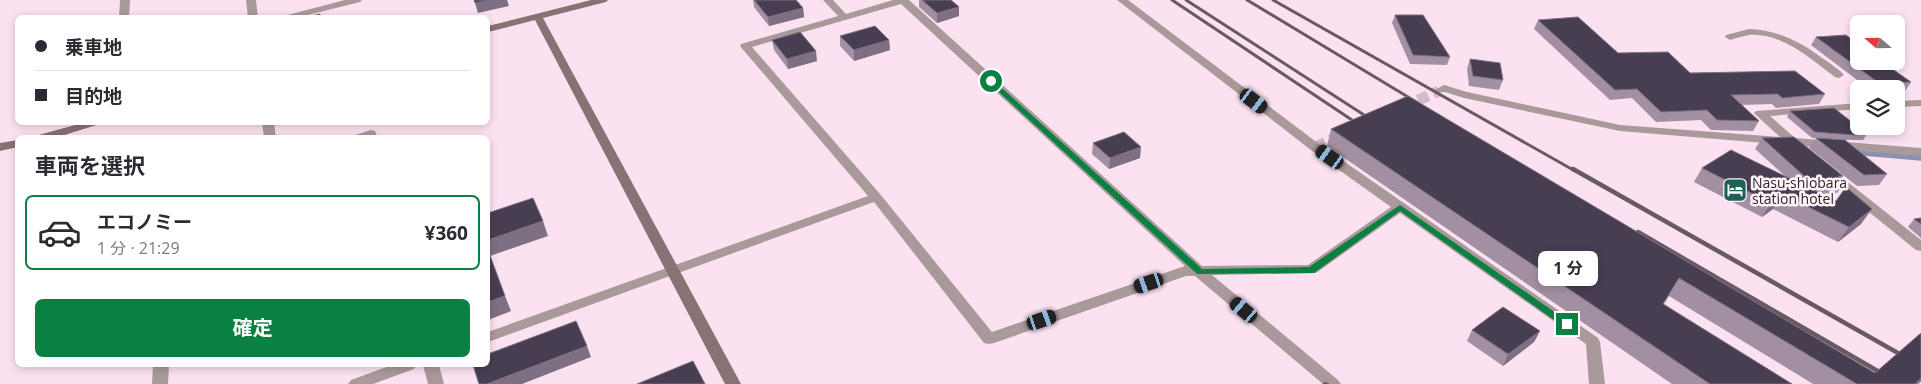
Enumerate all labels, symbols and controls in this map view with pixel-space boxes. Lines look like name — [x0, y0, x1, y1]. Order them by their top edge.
north arrow — [1850, 15, 1905, 70]
map controls — [1850, 15, 1905, 135]
text: 乗車地 — [65, 34, 122, 60]
route start — [980, 70, 1002, 92]
button: layers — [1850, 80, 1905, 135]
text: 目的地 — [65, 83, 122, 109]
car — [1237, 86, 1270, 116]
car — [1313, 142, 1346, 172]
text: 車両を選択 — [35, 150, 145, 180]
place label: Nasu-shiobara station hotel — [1752, 173, 1847, 208]
hotel icon: Nasu-shiobara station hotel — [1722, 177, 1748, 203]
text: エコノミー — [97, 209, 192, 235]
icon: car — [37, 210, 82, 255]
text: ¥360 — [425, 220, 468, 246]
text: 1 分 · 21:29 — [97, 237, 180, 259]
callout: 1 分 — [1537, 252, 1597, 286]
text: 1 分 — [1553, 257, 1583, 279]
car — [1132, 271, 1165, 295]
car — [1227, 295, 1260, 325]
button: 確定 — [35, 299, 470, 357]
car — [1025, 308, 1058, 332]
route end — [1556, 313, 1578, 335]

